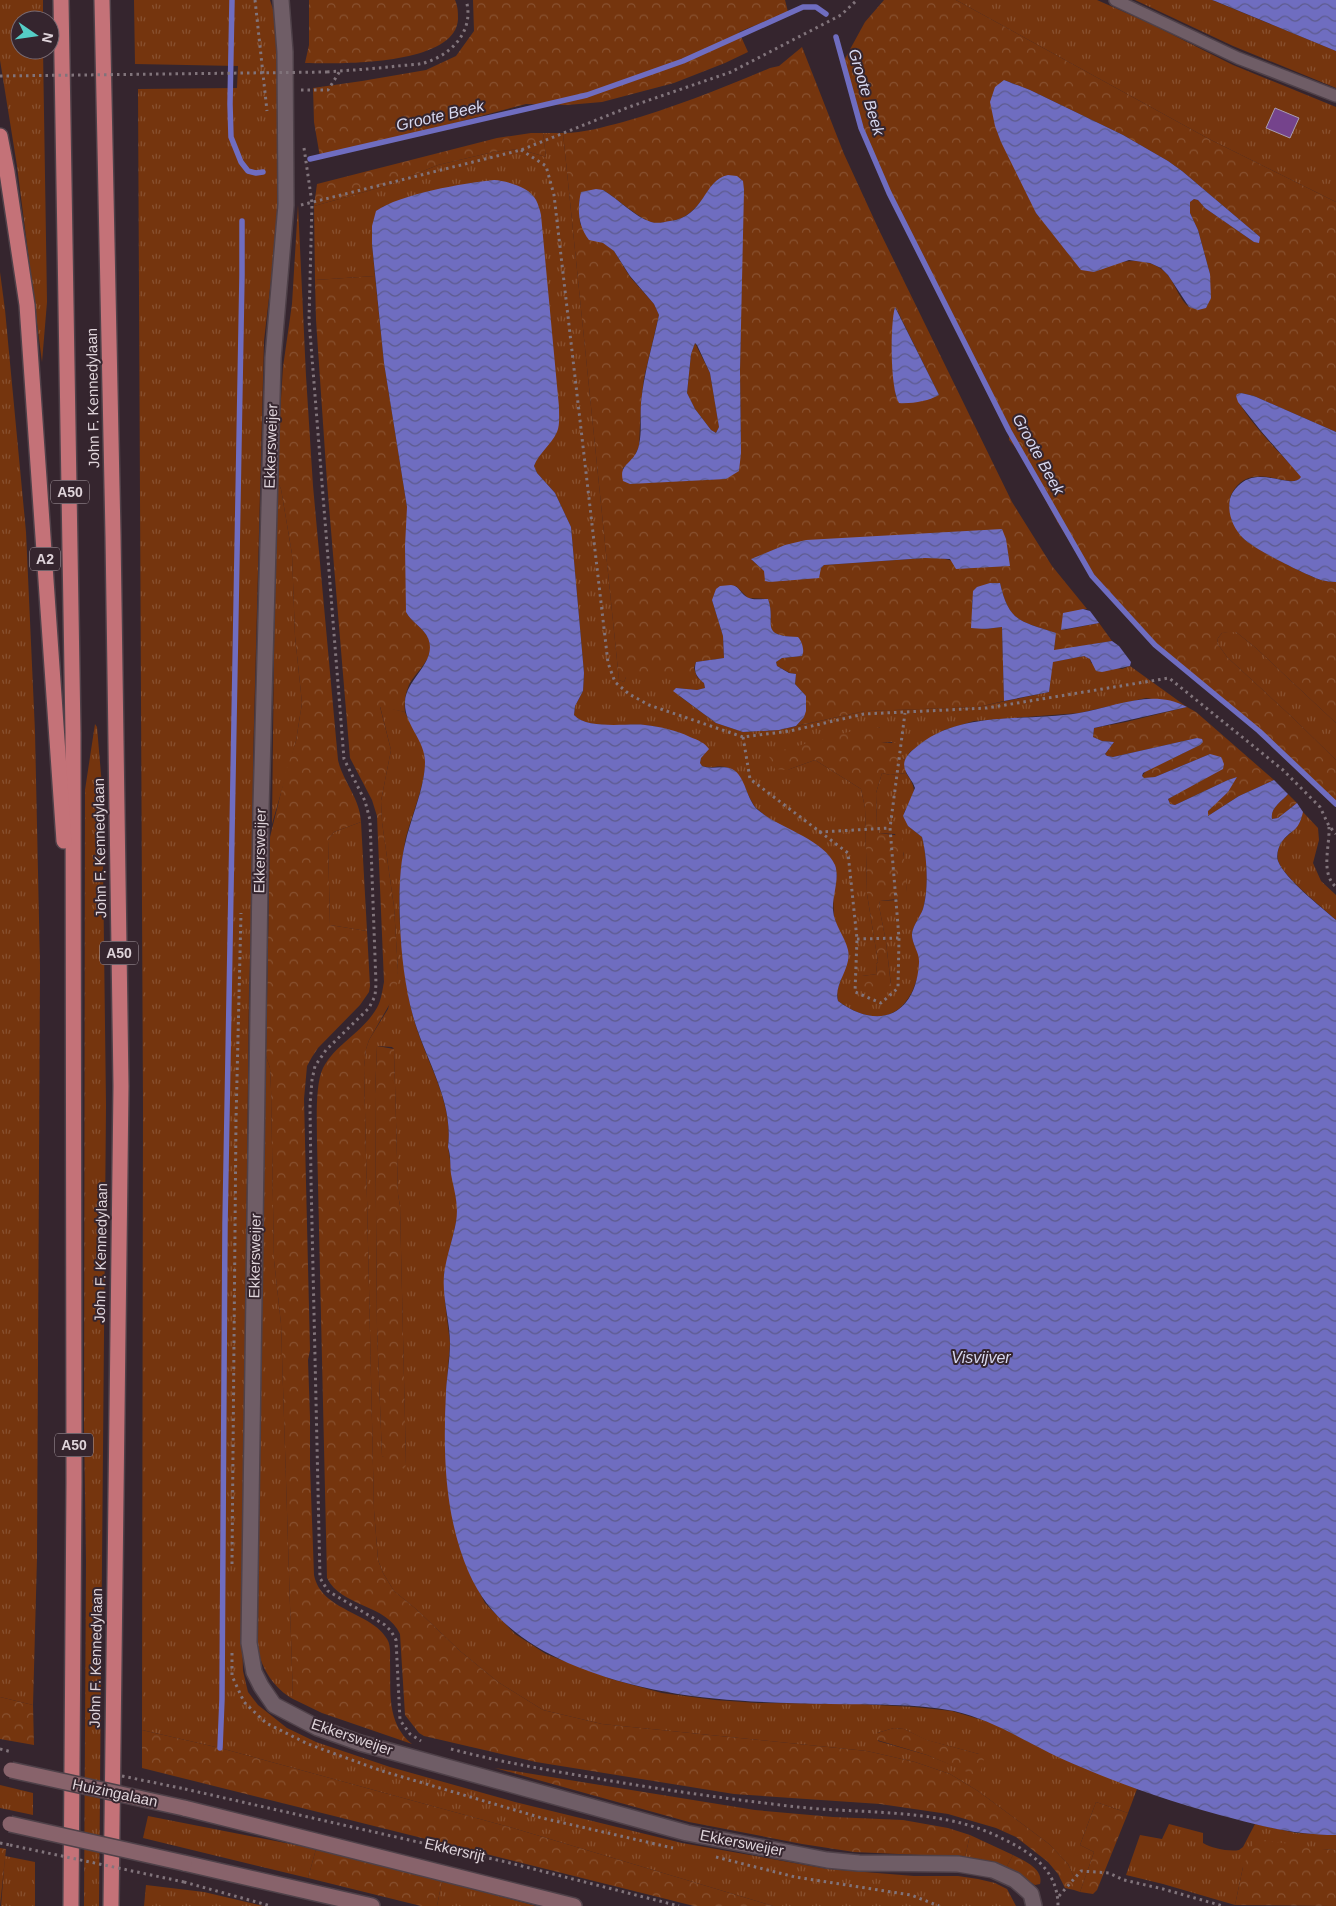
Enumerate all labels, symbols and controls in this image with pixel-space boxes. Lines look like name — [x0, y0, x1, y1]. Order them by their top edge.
north arrow — [10, 10, 60, 60]
text: N — [39, 31, 57, 45]
water label: Groote Beek — [845, 47, 888, 139]
water label: Groote Beek — [394, 97, 487, 134]
street label: John F. Kennedylaan — [83, 328, 102, 468]
street label: Ekkersweijer — [261, 403, 280, 489]
water label: Groote Beek — [1009, 411, 1068, 499]
road number: A50 — [51, 481, 89, 504]
road number: A2 — [30, 548, 60, 570]
street label: John F. Kennedylaan — [90, 778, 109, 918]
street label: Ekkersweijer — [250, 808, 269, 894]
road number: A50 — [100, 941, 138, 964]
street label: John F. Kennedylaan — [91, 1183, 110, 1323]
street label: Ekkersweijer — [245, 1213, 264, 1299]
water label: Visvijver — [951, 1349, 1011, 1366]
road number: A50 — [55, 1434, 93, 1456]
street label: John F. Kennedylaan — [86, 1588, 105, 1728]
street label: Ekkersweijer — [309, 1715, 395, 1758]
street label: Huizingalaan — [71, 1775, 159, 1810]
street label: Ekkersweijer — [699, 1826, 785, 1859]
street label: Ekkersrijt — [423, 1834, 488, 1865]

